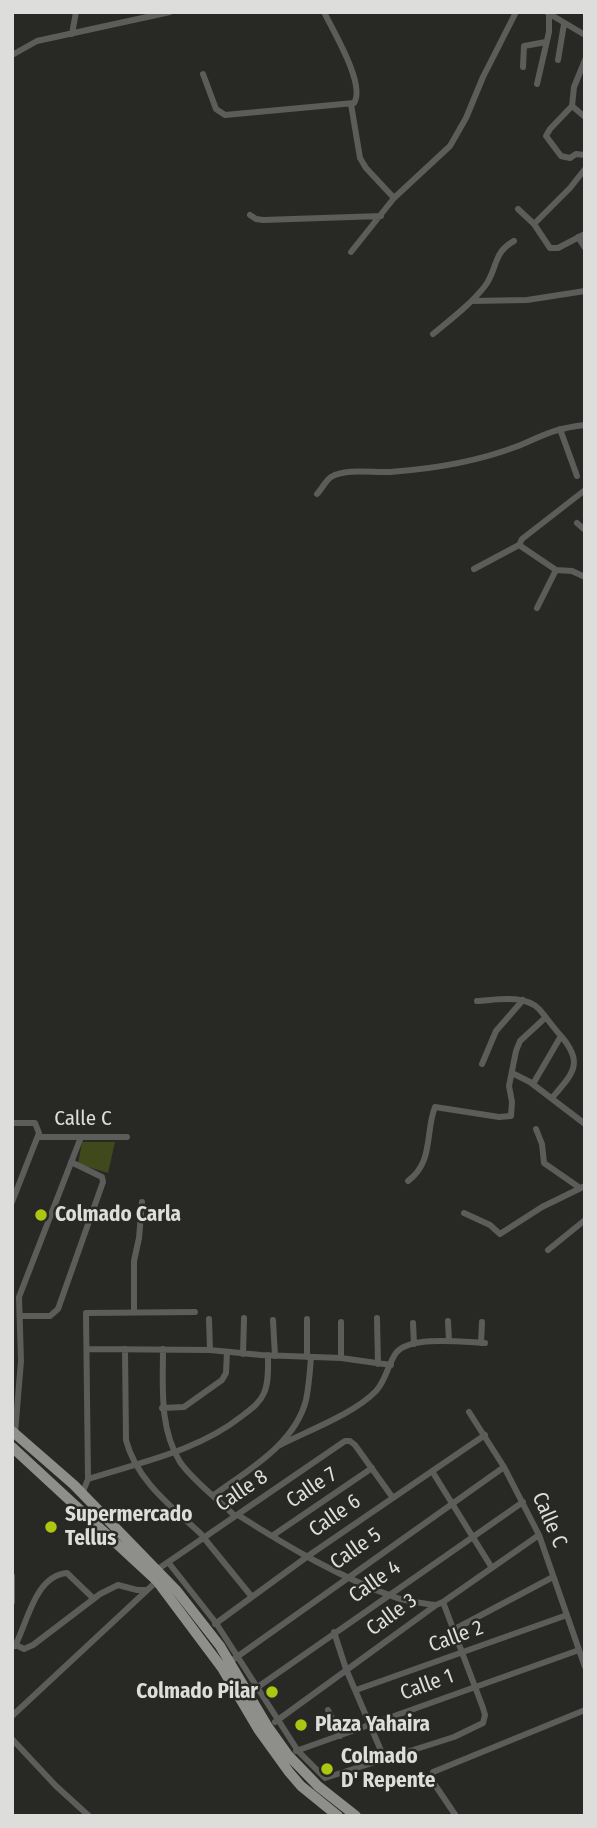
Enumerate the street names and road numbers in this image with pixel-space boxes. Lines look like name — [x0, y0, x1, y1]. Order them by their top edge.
street label: Calle C — [54, 1106, 112, 1132]
street label: Calle 7 — [282, 1462, 342, 1514]
street label: Calle 8 — [211, 1465, 273, 1517]
street label: Calle 6 — [304, 1489, 366, 1543]
street label: Calle C — [526, 1489, 572, 1551]
street label: Calle 5 — [326, 1522, 386, 1576]
street label: Calle 4 — [344, 1555, 406, 1609]
street label: Calle 3 — [362, 1588, 422, 1642]
street label: Calle 2 — [425, 1616, 487, 1658]
street label: Calle 1 — [397, 1664, 457, 1706]

